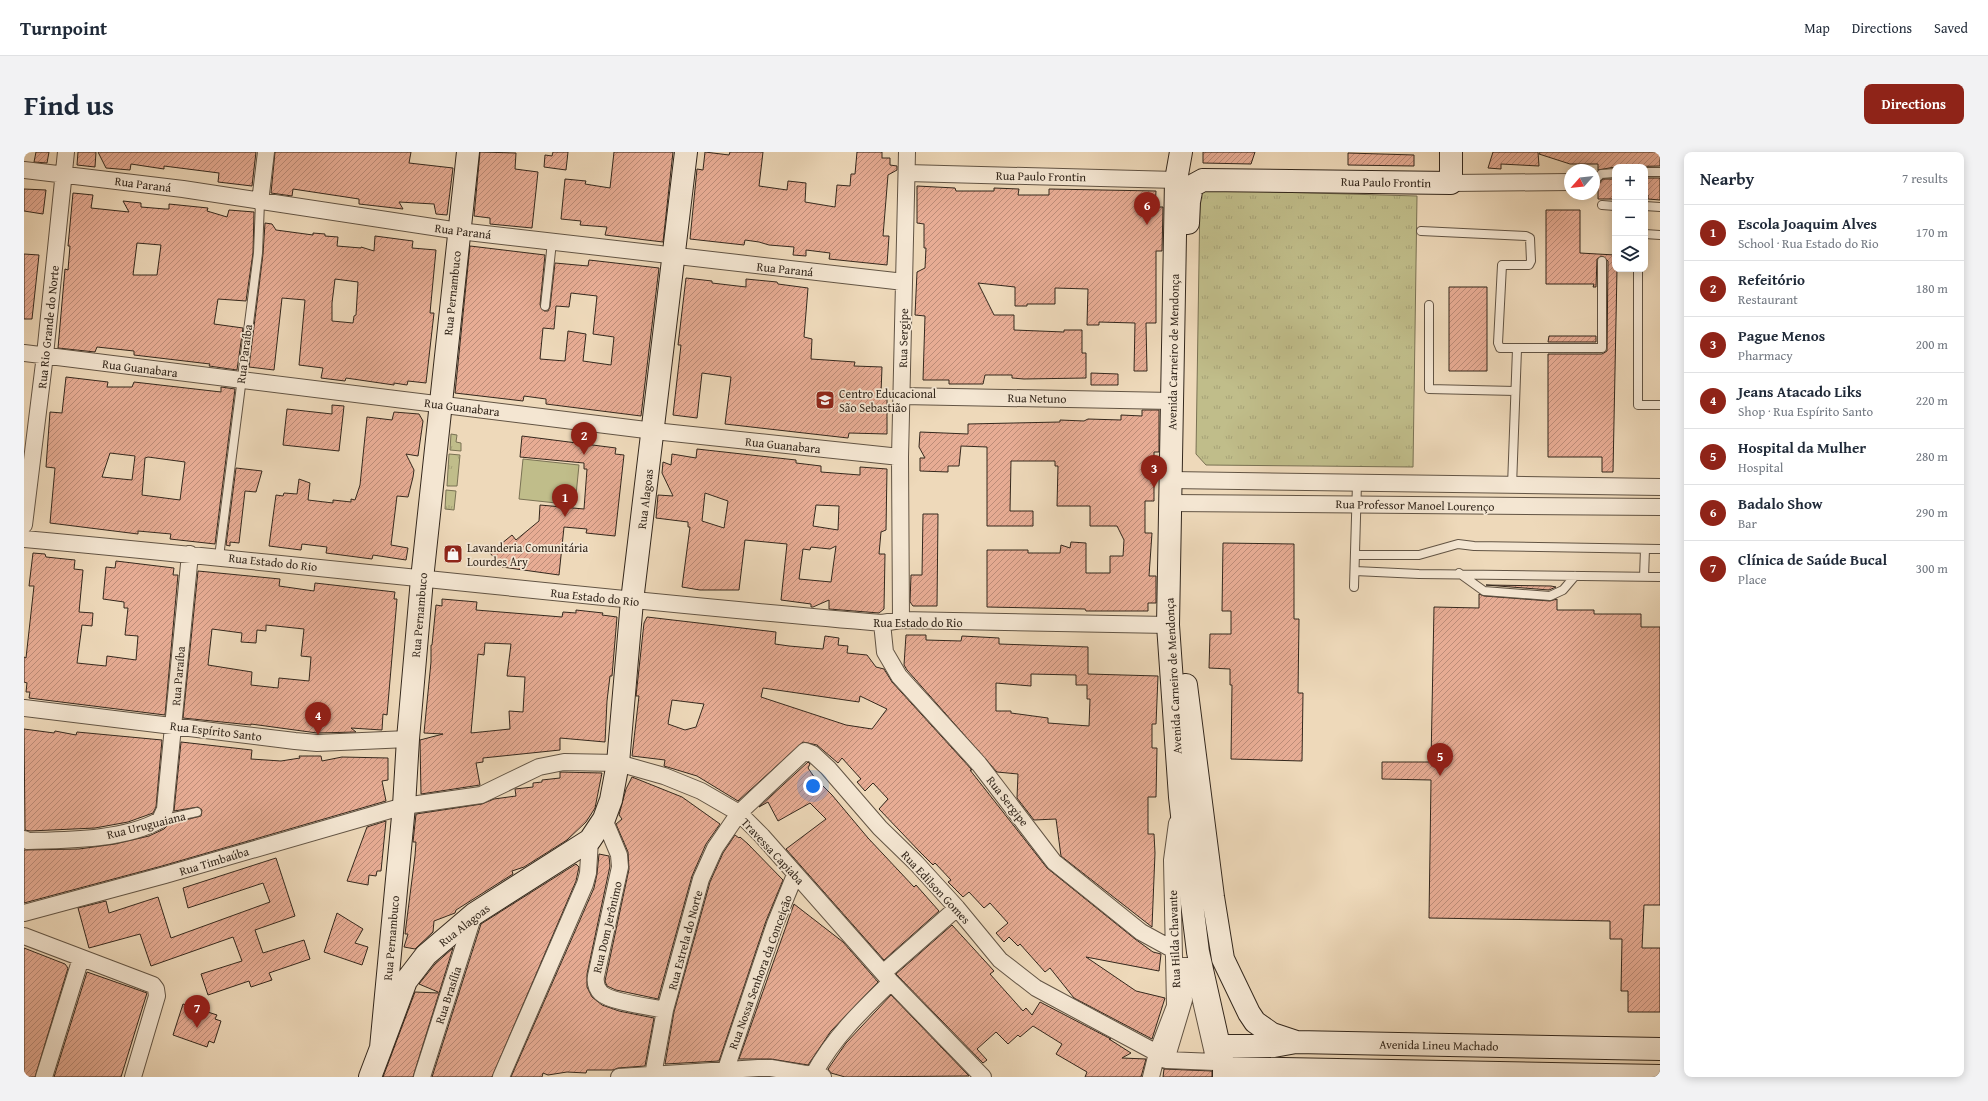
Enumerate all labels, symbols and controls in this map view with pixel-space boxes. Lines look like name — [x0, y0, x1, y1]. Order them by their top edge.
text: Turnpoint — [20, 14, 107, 42]
text: Map — [1804, 18, 1830, 38]
text: Directions — [1852, 18, 1912, 38]
text: Saved — [1934, 18, 1968, 38]
text: Find us — [24, 84, 114, 125]
button: Directions — [1864, 84, 1964, 124]
north arrow — [1564, 164, 1600, 200]
map controls — [1612, 164, 1648, 272]
button: + — [1612, 164, 1648, 200]
text: Nearby — [1700, 166, 1754, 191]
street label: Rua Paulo Frontin — [996, 167, 1087, 185]
text: 7 results — [1902, 169, 1948, 188]
street label: Rua Paraná — [114, 172, 173, 196]
street label: Rua Paulo Frontin — [1341, 173, 1432, 191]
pin: 6 — [1134, 192, 1160, 225]
button: − — [1612, 200, 1648, 236]
text: Escola Joaquim Alves — [1738, 213, 1877, 234]
street label: Rua Paraná — [434, 219, 493, 243]
text: 1 — [1710, 223, 1716, 242]
text: 170 m — [1916, 223, 1948, 242]
text: School · Rua Estado do Rio — [1738, 234, 1879, 253]
button: layers — [1612, 236, 1648, 272]
street label: Rua Pernambuco — [439, 250, 465, 336]
street label: Rua Paraná — [756, 258, 814, 280]
street label: Rua Rio Grande do Norte — [33, 264, 63, 389]
text: Refeitório — [1738, 269, 1805, 290]
street label: Avenida Carneiro de Mendonça — [1163, 273, 1183, 430]
text: 2 — [1710, 279, 1716, 298]
text: 180 m — [1916, 279, 1948, 298]
text: Restaurant — [1738, 290, 1798, 309]
street label: Rua Sergipe — [894, 308, 912, 368]
street label: Rua Paraíba — [232, 323, 256, 385]
text: Pague Menos — [1738, 325, 1825, 346]
text: 3 — [1710, 335, 1716, 354]
text: 200 m — [1916, 335, 1948, 354]
text: Pharmacy — [1738, 346, 1793, 365]
street label: Rua Guanabara — [101, 355, 179, 381]
text: Jeans Atacado Liks — [1738, 381, 1862, 402]
place label: Centro Educacional São Sebastião — [839, 385, 937, 416]
school or university icon: Centro Educacional São Sebastião — [814, 389, 836, 411]
street label: Rua Netuno — [1007, 389, 1067, 407]
text: 4 — [1710, 391, 1716, 410]
text: 220 m — [1916, 391, 1948, 410]
street label: Rua Guanabara — [423, 394, 501, 420]
text: Shop · Rua Espírito Santo — [1738, 402, 1873, 421]
pin: 2 — [571, 422, 597, 455]
street label: Rua Guanabara — [744, 433, 822, 457]
text: Hospital da Mulher — [1738, 437, 1866, 458]
text: 5 — [1710, 447, 1716, 466]
text: 280 m — [1916, 447, 1948, 466]
pin: 3 — [1141, 455, 1167, 488]
text: Hospital — [1738, 458, 1783, 477]
street label: Rua Alagoas — [633, 468, 657, 530]
pin: 1 — [552, 484, 578, 517]
text: Badalo Show — [1738, 493, 1823, 514]
street label: Rua Professor Manoel Lourenço — [1335, 495, 1495, 515]
text: 6 — [1710, 503, 1716, 522]
text: 290 m — [1916, 503, 1948, 522]
text: Bar — [1738, 514, 1757, 533]
place label: Lavanderia Comunitária Lourdes Ary — [467, 539, 588, 570]
shop icon: Lavanderia Comunitária Lourdes Ary — [442, 543, 464, 565]
street label: Rua Estado do Rio — [228, 549, 318, 575]
text: Clínica de Saúde Bucal — [1738, 549, 1887, 570]
text: 7 — [1710, 559, 1716, 578]
text: 300 m — [1916, 559, 1948, 578]
text: Place — [1738, 570, 1767, 589]
street label: Rua Pernambuco — [407, 572, 431, 658]
street label: Rua Estado do Rio — [550, 584, 640, 610]
street label: Avenida Carneiro de Mendonça — [1160, 597, 1186, 755]
street label: Rua Estado do Rio — [873, 614, 963, 631]
street label: Rua Paraíba — [167, 645, 189, 706]
pin: 4 — [305, 702, 331, 735]
street label: Rua Espírito Santo — [169, 717, 263, 745]
pin: 5 — [1427, 743, 1453, 776]
street label: Rua Sergipe — [983, 772, 1033, 830]
your location — [803, 776, 823, 796]
street label: Rua Uruguaiana — [105, 807, 187, 843]
street label: Travessa Capiaba — [738, 814, 809, 888]
street label: Rua Timbaúba — [177, 842, 251, 880]
street label: Rua Edilson Gomes — [898, 847, 975, 928]
street label: Rua Dom Jerônimo — [588, 879, 626, 975]
street label: Rua Estrela do Norte — [663, 888, 707, 992]
street label: Rua Hilda Chavante — [1164, 889, 1184, 988]
street label: Rua Nossa Senhora da Conceição — [724, 892, 796, 1052]
street label: Rua Pernambuco — [379, 895, 403, 981]
street label: Rua Alagoas — [435, 900, 493, 950]
street label: Rua Brasília — [431, 964, 465, 1026]
pin: 7 — [184, 995, 210, 1028]
street label: Avenida Lineu Machado — [1379, 1035, 1499, 1055]

